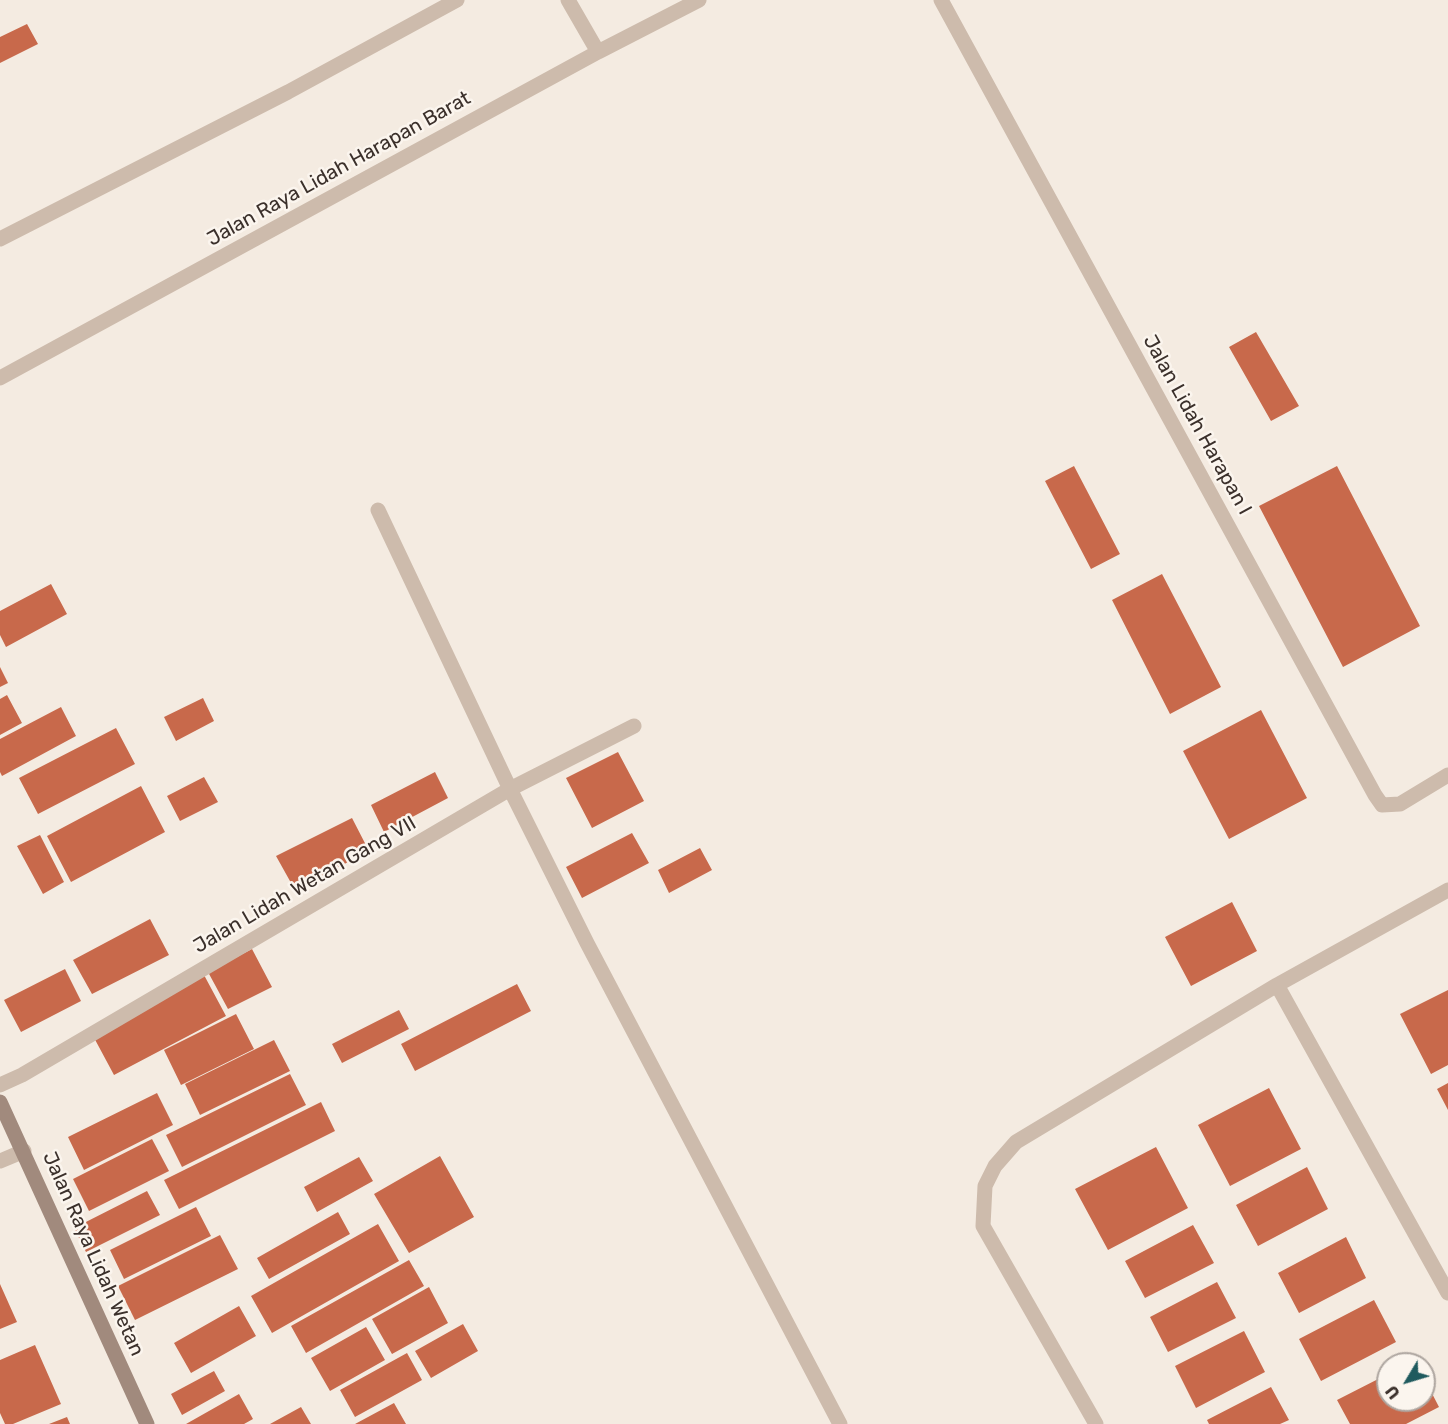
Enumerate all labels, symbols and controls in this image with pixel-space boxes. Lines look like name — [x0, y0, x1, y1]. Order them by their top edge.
street label: Jalan Raya Lidah Harapan Barat — [203, 86, 475, 252]
street label: Jalan Lidah Harapan I — [1138, 331, 1256, 519]
street label: Jalan Lidah Wetan Gang VII — [189, 811, 421, 959]
street label: Jalan Raya Lidah Wetan — [37, 1148, 149, 1360]
north arrow — [1376, 1352, 1436, 1412]
text: U — [1382, 1382, 1404, 1403]

